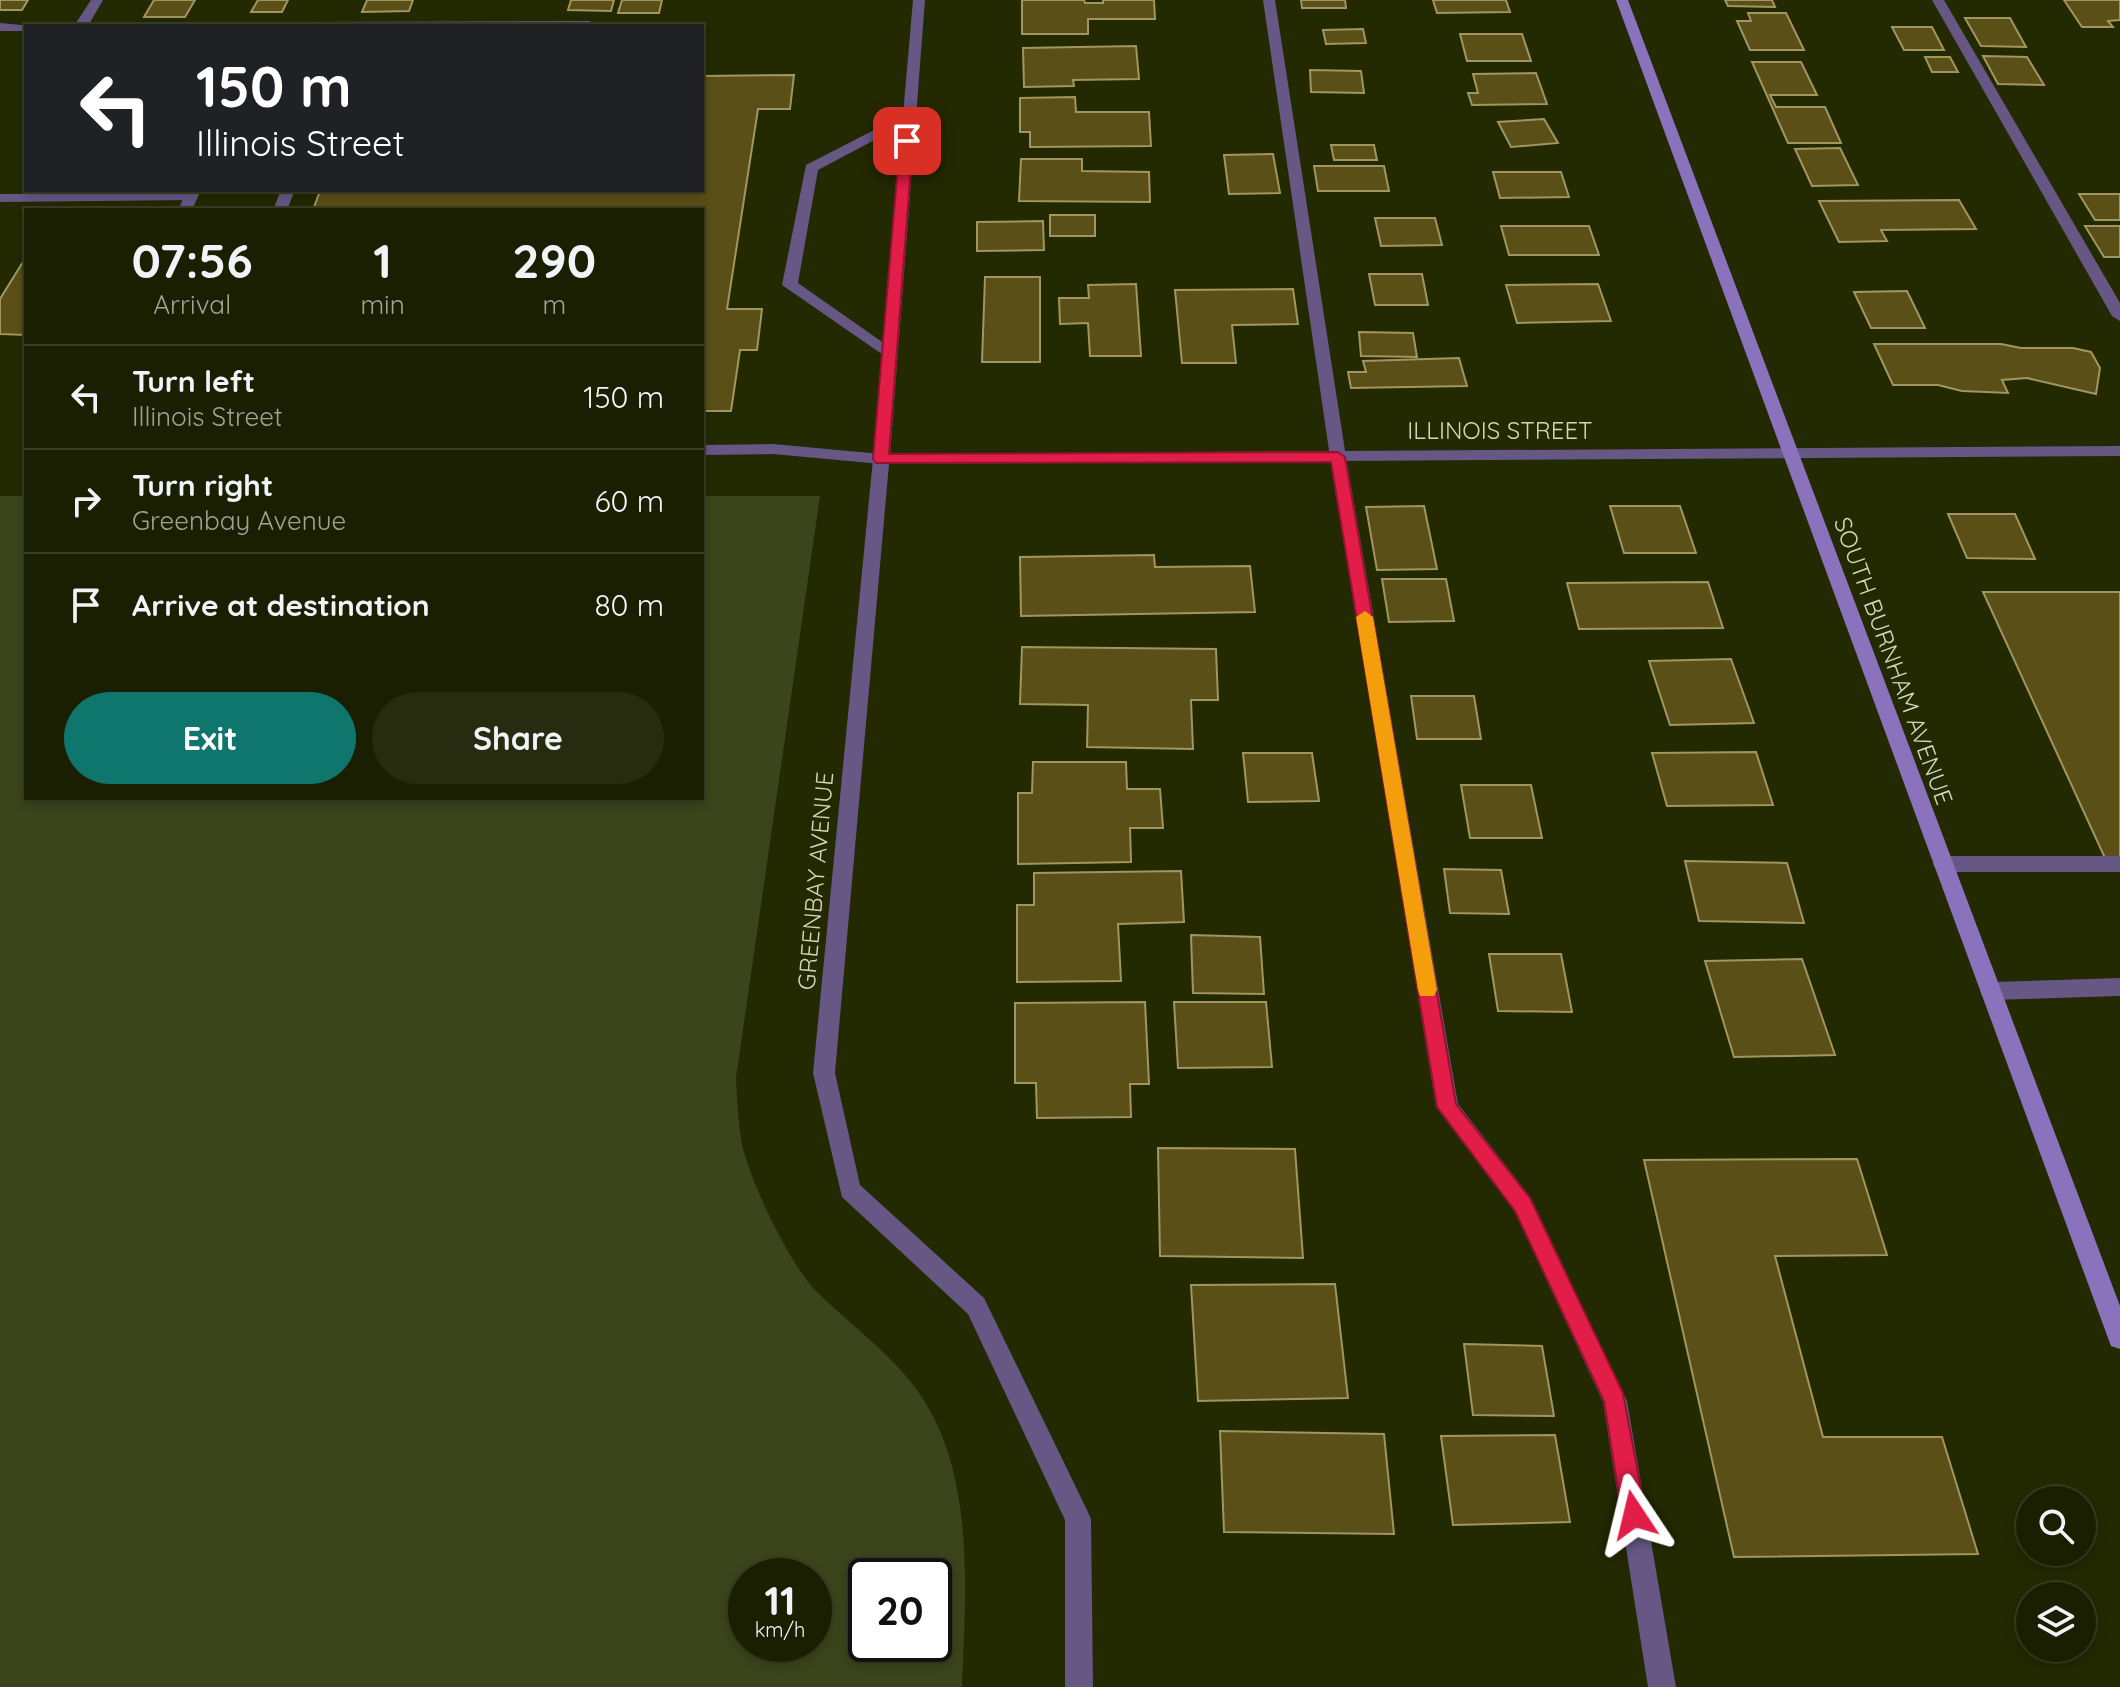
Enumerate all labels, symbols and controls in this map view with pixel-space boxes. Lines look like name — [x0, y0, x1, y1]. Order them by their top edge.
text: 150 m — [196, 51, 352, 121]
icon: left — [64, 56, 168, 160]
pin — [873, 107, 941, 175]
icon: arrive — [885, 119, 929, 163]
text: Illinois Street — [196, 120, 405, 165]
text: 07:56 — [132, 230, 253, 290]
text: 1 — [373, 230, 392, 290]
text: 290 — [512, 230, 596, 290]
text: Arrival — [153, 288, 231, 321]
text: min — [360, 288, 405, 321]
text: m — [542, 288, 566, 321]
text: Turn left — [132, 362, 255, 400]
icon: left — [64, 375, 108, 419]
text: 150 m — [583, 378, 664, 416]
text: Illinois Street — [132, 400, 283, 433]
street label: ILLINOIS STREET — [1407, 415, 1593, 445]
text: Turn right — [132, 466, 273, 504]
icon: right — [64, 479, 108, 523]
text: 60 m — [594, 482, 664, 520]
text: Greenbay Avenue — [132, 504, 346, 537]
street label: SOUTH BURNHAM AVENUE — [1828, 513, 1960, 809]
icon: arrive — [64, 583, 108, 627]
text: Arrive at destination — [132, 586, 430, 624]
text: 80 m — [594, 586, 664, 624]
button: Exit — [64, 692, 356, 784]
button: Share — [372, 692, 664, 784]
street label: GREENBAY AVENUE — [791, 771, 839, 991]
position arrow — [1592, 1473, 1676, 1557]
map controls — [2016, 1486, 2096, 1662]
button: search — [2016, 1486, 2096, 1566]
speed limit sign: 20 — [848, 1558, 952, 1662]
text: 11 — [764, 1575, 796, 1625]
button: layers — [2016, 1582, 2096, 1662]
text: km/h — [755, 1617, 805, 1642]

